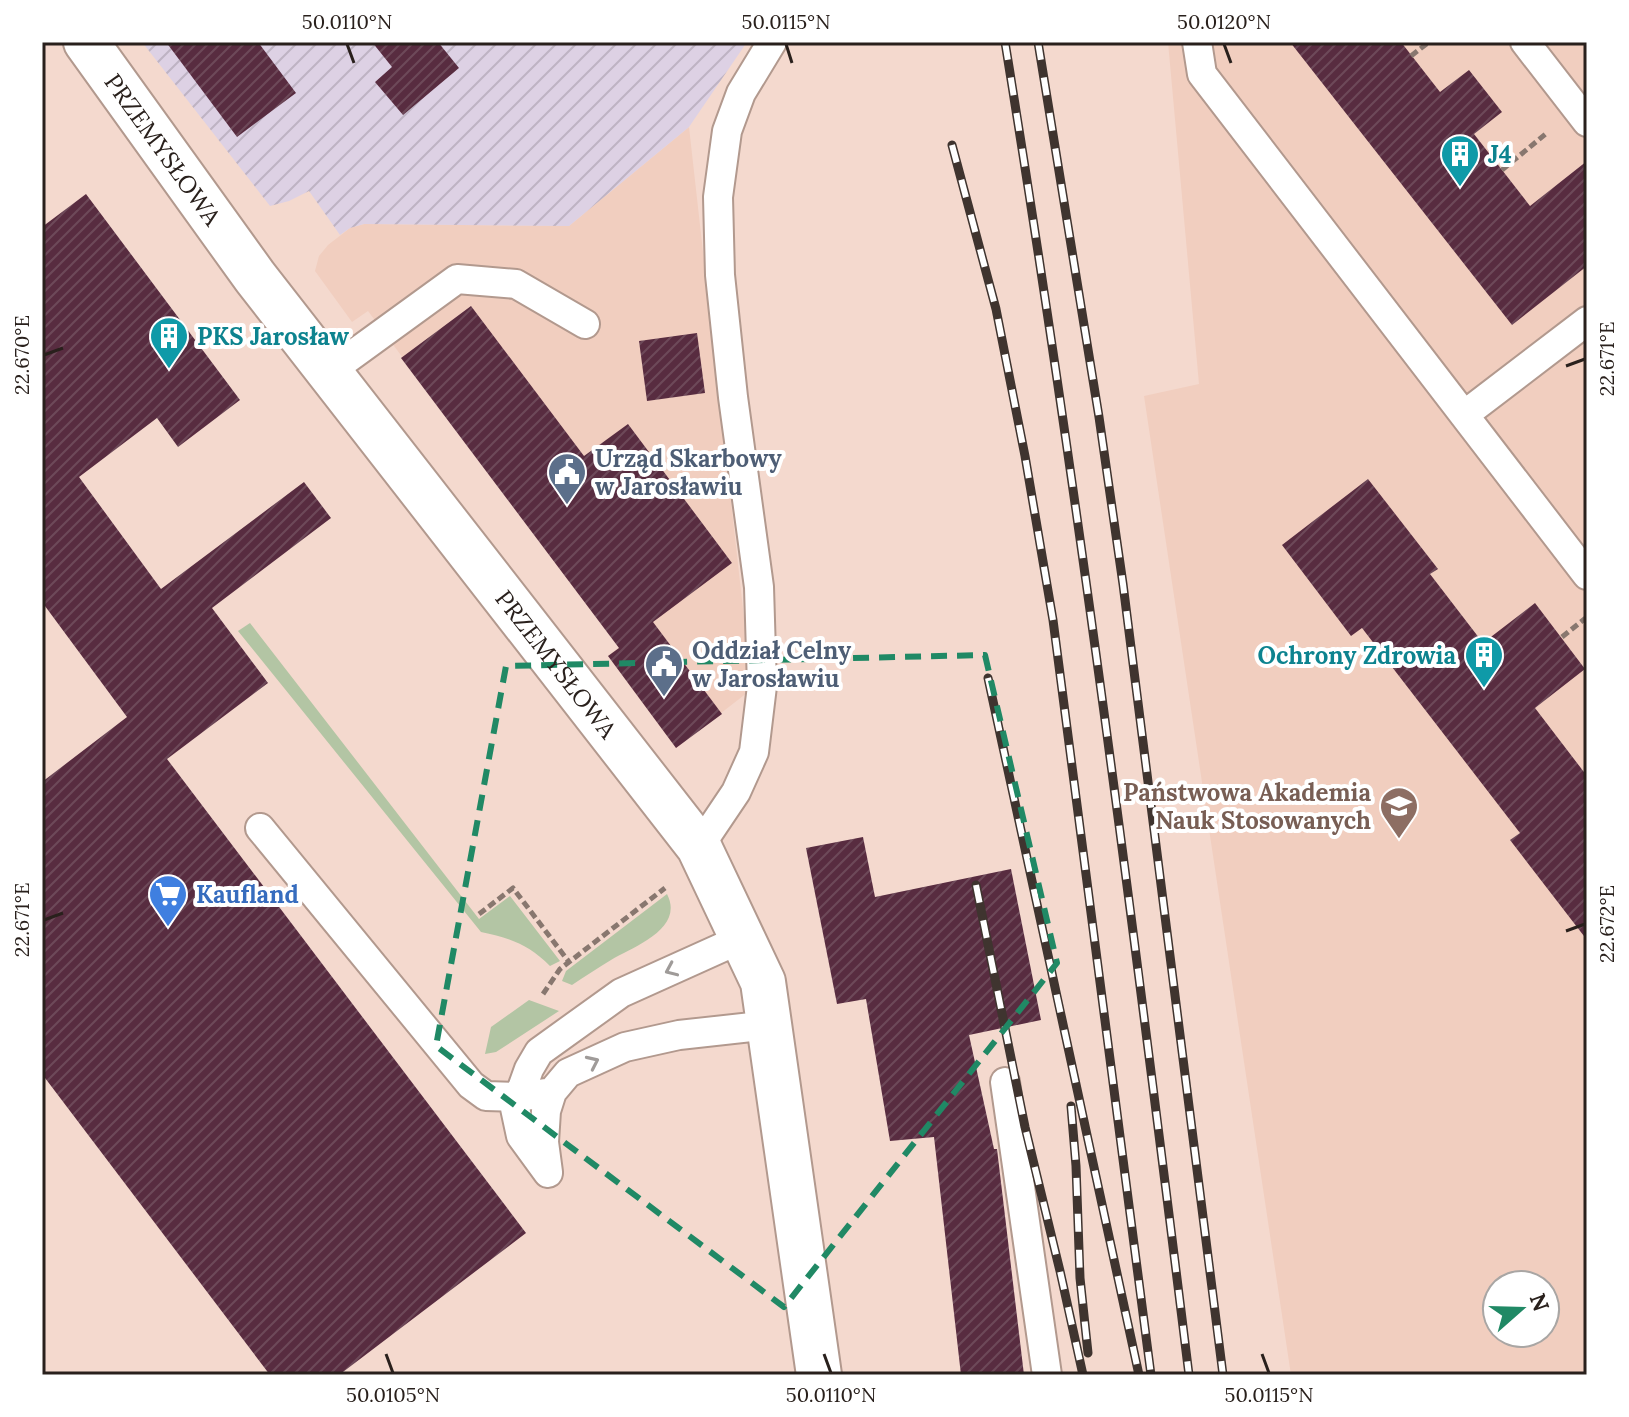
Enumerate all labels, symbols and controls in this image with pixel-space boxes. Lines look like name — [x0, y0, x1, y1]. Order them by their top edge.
text: 50.0110°N — [302, 9, 392, 34]
text: 50.0115°N — [742, 9, 830, 34]
text: 50.0120°N — [1177, 9, 1271, 34]
street label: PRZEMYSŁOWA — [98, 67, 229, 232]
building icon: J4 — [1439, 133, 1481, 188]
place label: J4 — [1488, 139, 1512, 170]
text: 22.670°E — [9, 315, 34, 395]
building icon: PKS Jarosław — [148, 315, 190, 370]
place label: PKS Jarosław — [197, 321, 349, 352]
text: 22.671°E — [1594, 322, 1619, 396]
place label: Urząd Skarbowy w Jarosławiu — [595, 443, 782, 502]
public building icon: Urząd Skarbowy w Jarosławiu — [546, 451, 588, 506]
street label: PRZEMYSŁOWA — [489, 584, 625, 745]
building icon: Ochrony Zdrowia — [1463, 634, 1505, 689]
place label: Oddział Celny w Jarosławiu — [692, 635, 852, 694]
place label: Ochrony Zdrowia — [1258, 640, 1456, 671]
public building icon: Oddział Celny w Jarosławiu — [643, 643, 685, 698]
place label: Państwowa Akademia Nauk Stosowanych — [1123, 777, 1371, 836]
school or university icon: Państwowa Akademia Nauk Stosowanych — [1378, 785, 1420, 840]
supermarket icon: Kaufland — [147, 873, 189, 928]
place label: Kaufland — [196, 879, 299, 910]
text: 22.671°E — [9, 883, 34, 957]
text: 22.672°E — [1594, 885, 1619, 963]
one-way arrow — [665, 960, 680, 976]
one-way arrow — [585, 1055, 599, 1071]
north arrow — [1481, 1269, 1561, 1349]
text: N — [1524, 1289, 1556, 1315]
text: 50.0105°N — [346, 1382, 440, 1407]
text: 50.0110°N — [786, 1382, 876, 1407]
text: 50.0115°N — [1225, 1382, 1313, 1407]

